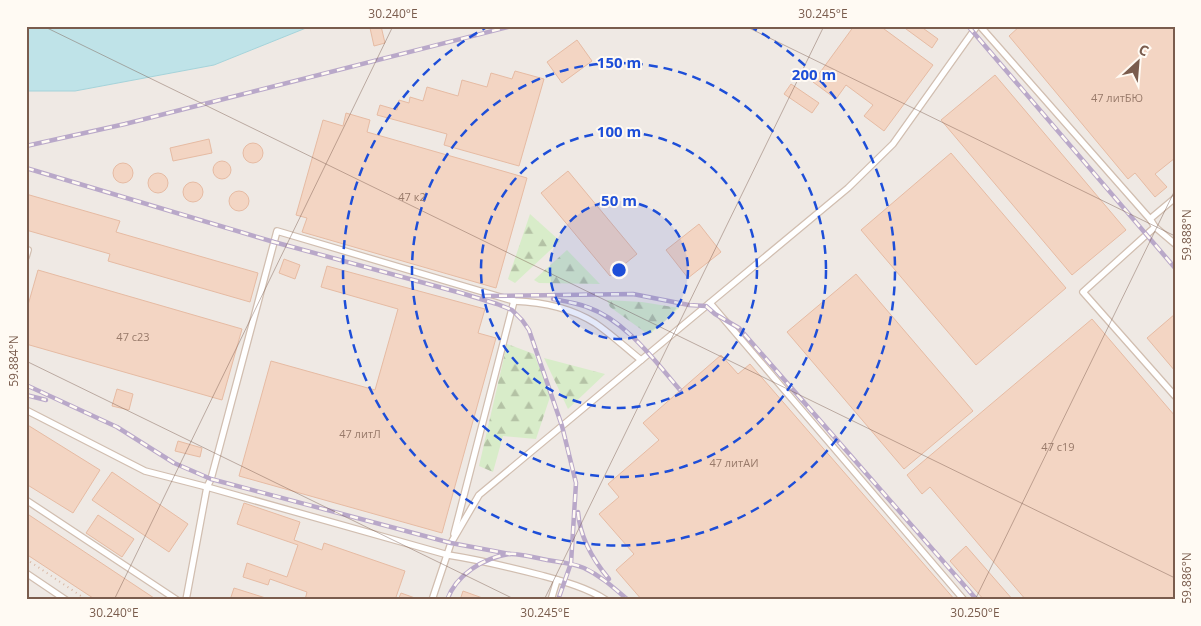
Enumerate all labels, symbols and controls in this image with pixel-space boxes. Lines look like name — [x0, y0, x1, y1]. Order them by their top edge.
text: 30.240°E — [368, 5, 418, 22]
text: 30.245°E — [798, 5, 848, 22]
north arrow — [1114, 38, 1164, 88]
text: С — [1136, 39, 1152, 60]
text: 150 m — [597, 52, 641, 72]
text: 200 m — [792, 64, 836, 84]
house number: 47 литБЮ — [1091, 90, 1143, 105]
text: 100 m — [597, 121, 641, 141]
house number: 47 к2 — [398, 189, 426, 204]
text: 50 m — [601, 190, 637, 210]
text: 59.888°N — [1178, 209, 1195, 261]
centre of rings — [610, 261, 628, 279]
house number: 47 с23 — [116, 329, 150, 344]
text: 59.884°N — [5, 335, 22, 387]
house number: 47 литЛ — [339, 426, 381, 441]
house number: 47 с19 — [1041, 439, 1075, 454]
house number: 47 литАИ — [709, 455, 759, 470]
text: 59.886°N — [1178, 552, 1195, 604]
text: 30.240°E — [89, 604, 139, 621]
text: 30.245°E — [520, 604, 570, 621]
text: 30.250°E — [950, 604, 1000, 621]

